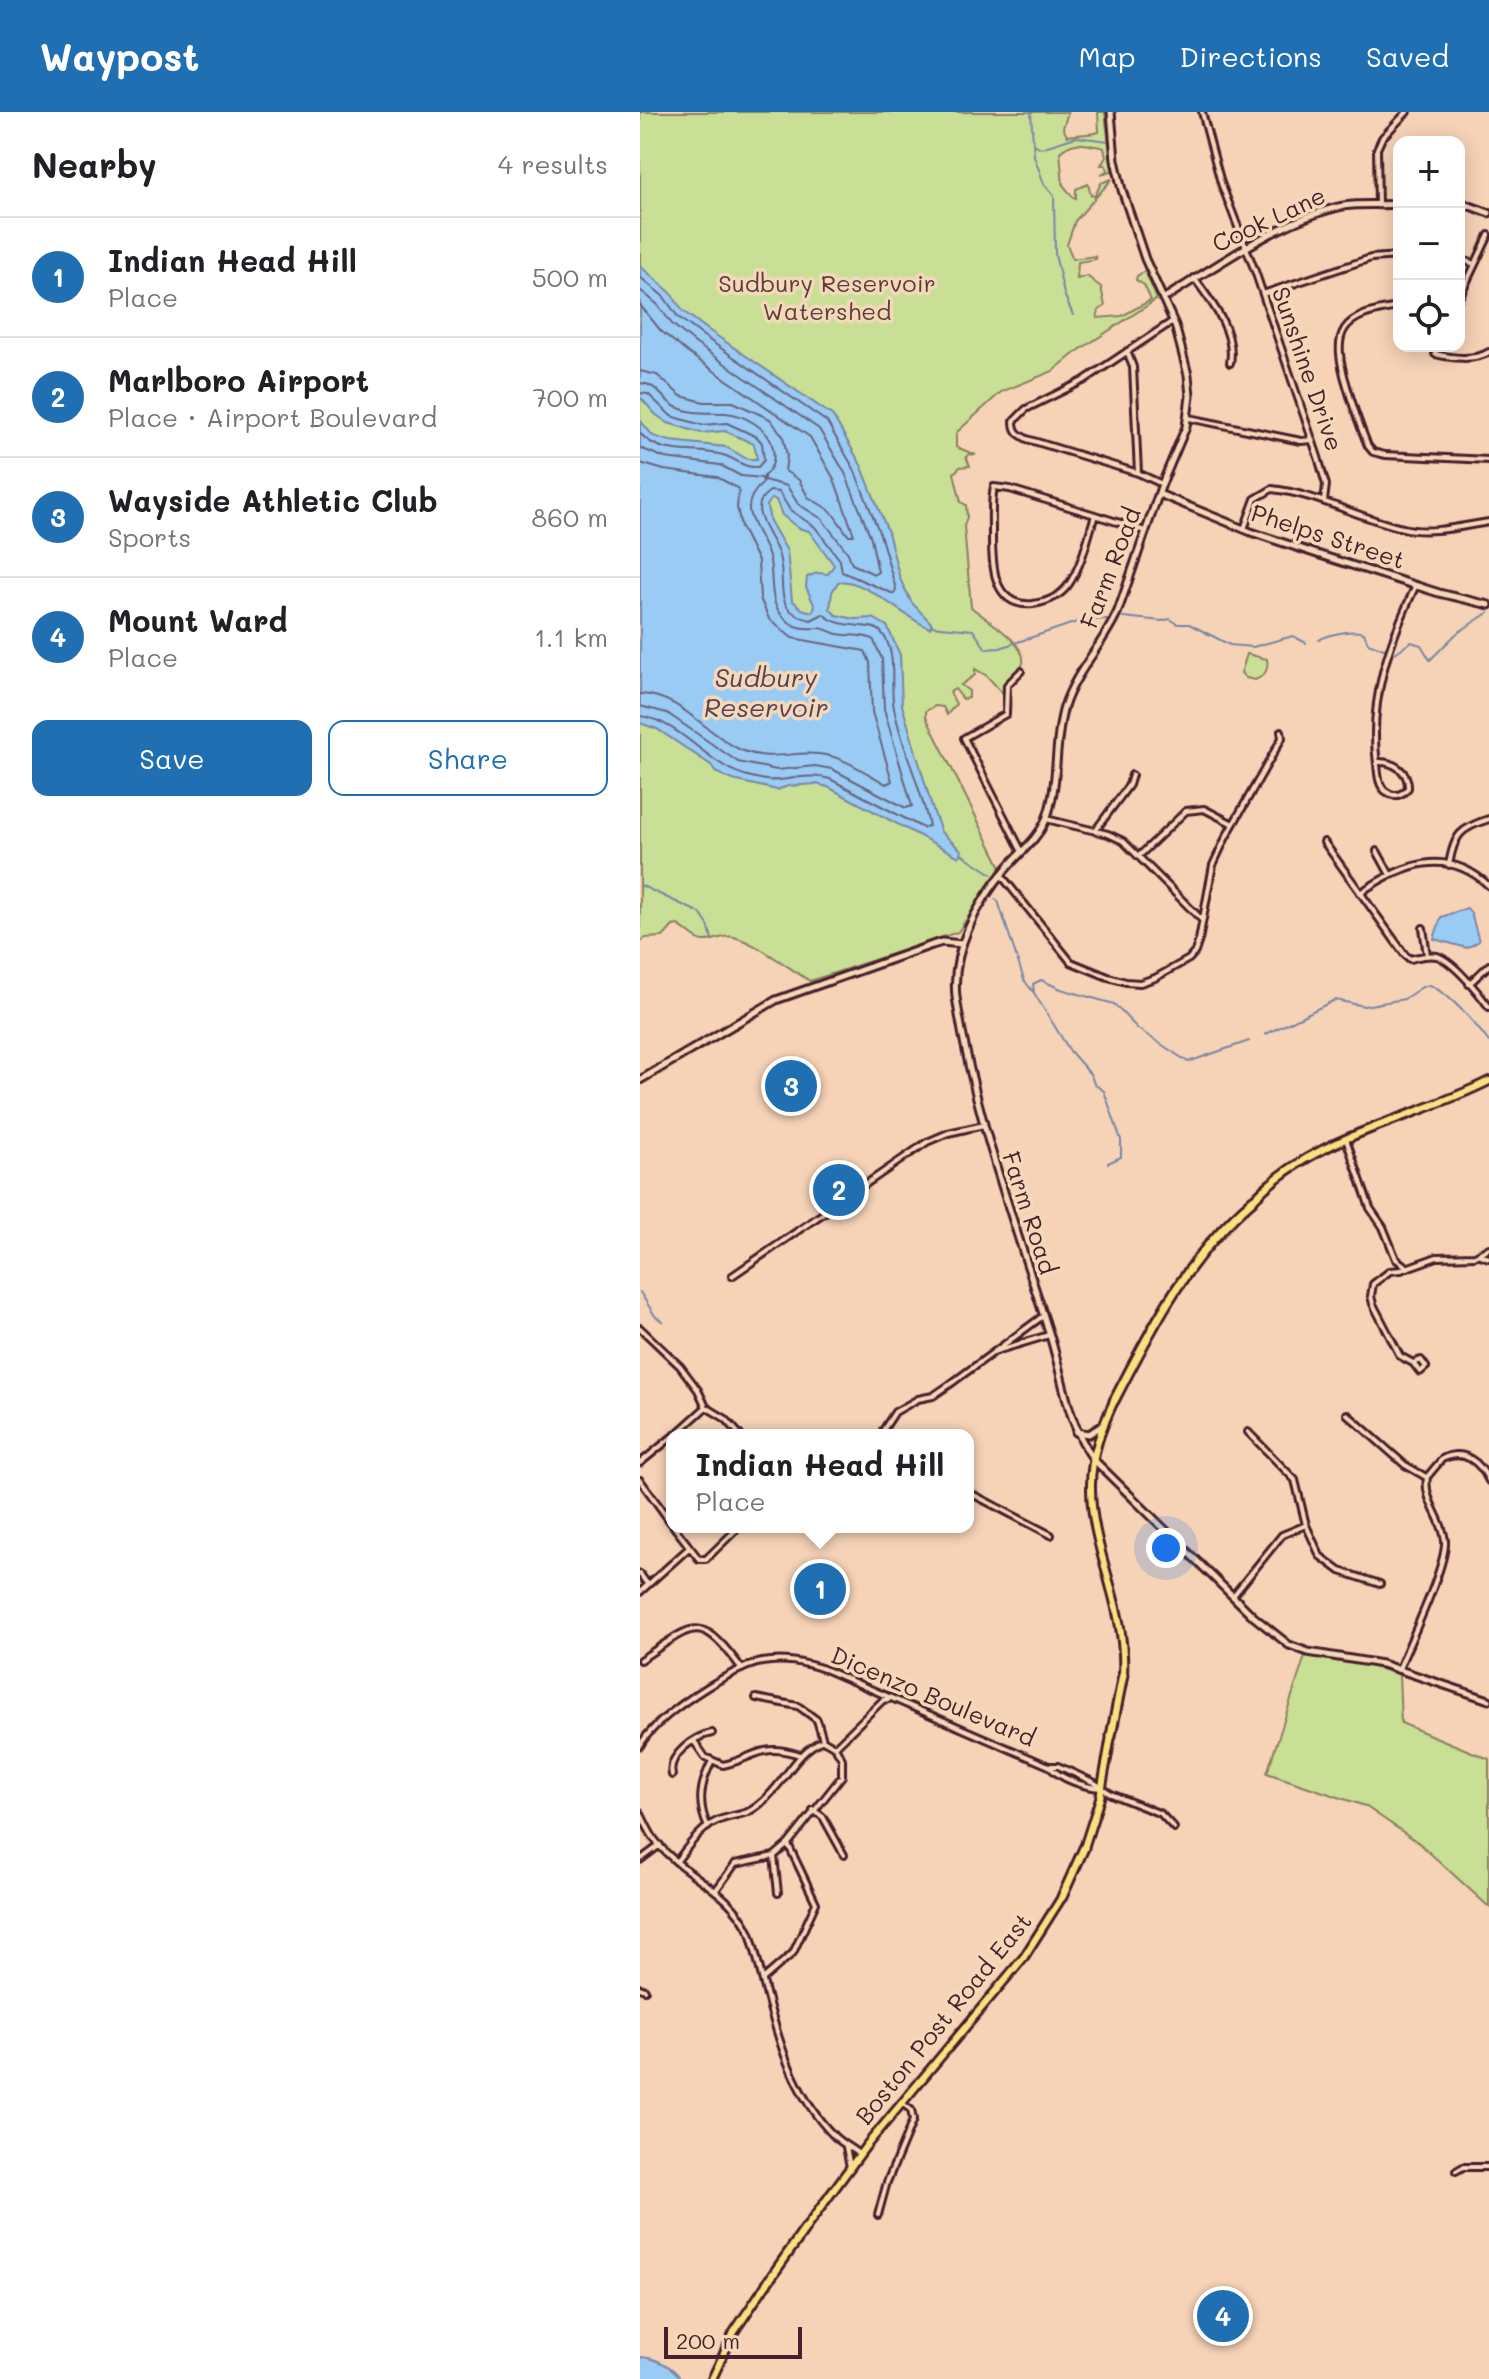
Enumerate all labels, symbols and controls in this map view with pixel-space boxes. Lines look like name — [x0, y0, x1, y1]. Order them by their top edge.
text: Waypost — [40, 31, 199, 81]
text: Map — [1079, 38, 1136, 74]
text: Directions — [1180, 38, 1322, 74]
text: Saved — [1366, 38, 1449, 74]
map controls — [1393, 136, 1465, 352]
button: + — [1393, 136, 1465, 208]
text: Nearby — [32, 142, 157, 187]
text: 4 results — [498, 147, 608, 181]
street label: Cook Lane — [1207, 179, 1330, 258]
button: − — [1393, 208, 1465, 280]
text: Indian Head Hill — [108, 240, 357, 280]
text: 1 — [52, 260, 64, 294]
text: 500 m — [532, 260, 608, 294]
park label: Sudbury Reservoir Watershed — [718, 267, 936, 326]
text: Place — [108, 280, 178, 314]
button: locate — [1393, 280, 1465, 352]
street label: Sunshine Drive — [1266, 282, 1351, 455]
text: Marlboro Airport — [108, 360, 369, 400]
text: 2 — [51, 380, 65, 414]
text: 700 m — [532, 380, 608, 414]
text: Place · Airport Boulevard — [108, 400, 437, 434]
text: Wayside Athletic Club — [108, 480, 438, 520]
street label: Phelps Street — [1248, 496, 1409, 575]
text: 3 — [50, 500, 66, 534]
text: 860 m — [531, 500, 608, 534]
street label: Farm Road — [1072, 503, 1147, 632]
text: Sports — [108, 520, 191, 554]
text: Mount Ward — [108, 600, 288, 640]
text: 4 — [50, 620, 66, 654]
text: 1.1 km — [534, 620, 608, 654]
text: Place — [108, 640, 178, 674]
water label: Sudbury Reservoir — [704, 660, 828, 724]
button: Save — [32, 720, 312, 796]
button: Share — [328, 720, 608, 796]
pin: 3 — [765, 1056, 817, 1116]
street label: Farm Road — [996, 1147, 1065, 1278]
pin: 2 — [813, 1160, 865, 1220]
popup — [666, 1429, 974, 1533]
text: Indian Head Hill — [696, 1444, 944, 1484]
text: Place — [696, 1484, 766, 1518]
your location — [1146, 1528, 1186, 1568]
pin: 1 — [794, 1559, 846, 1619]
street label: Dicenzo Boulevard — [827, 1638, 1041, 1753]
street label: Boston Post Road East — [848, 1906, 1038, 2130]
pin: 4 — [1197, 2286, 1249, 2346]
scale bar — [664, 2323, 802, 2359]
text: 200 m — [676, 2326, 740, 2355]

